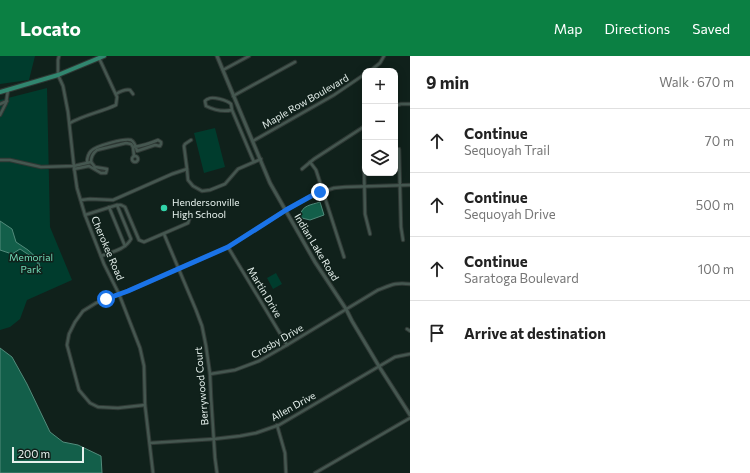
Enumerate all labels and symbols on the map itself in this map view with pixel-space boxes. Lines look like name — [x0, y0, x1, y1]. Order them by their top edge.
street label: Maple Row Boulevard — [260, 71, 351, 131]
route end — [311, 183, 329, 201]
place label: Hendersonville High School — [172, 196, 240, 220]
marker: Hendersonville High School — [159, 203, 169, 213]
street label: Indian Lake Road — [292, 211, 342, 283]
street label: Cherokee Road — [89, 214, 127, 282]
park label: Memorial Park — [9, 251, 53, 275]
street label: Martin Drive — [245, 264, 285, 320]
route start — [97, 290, 115, 308]
street label: Crosby Drive — [249, 321, 305, 361]
street label: Berrywood Court — [192, 346, 210, 426]
street label: Allen Drive — [269, 389, 317, 423]
scale bar — [12, 445, 84, 464]

